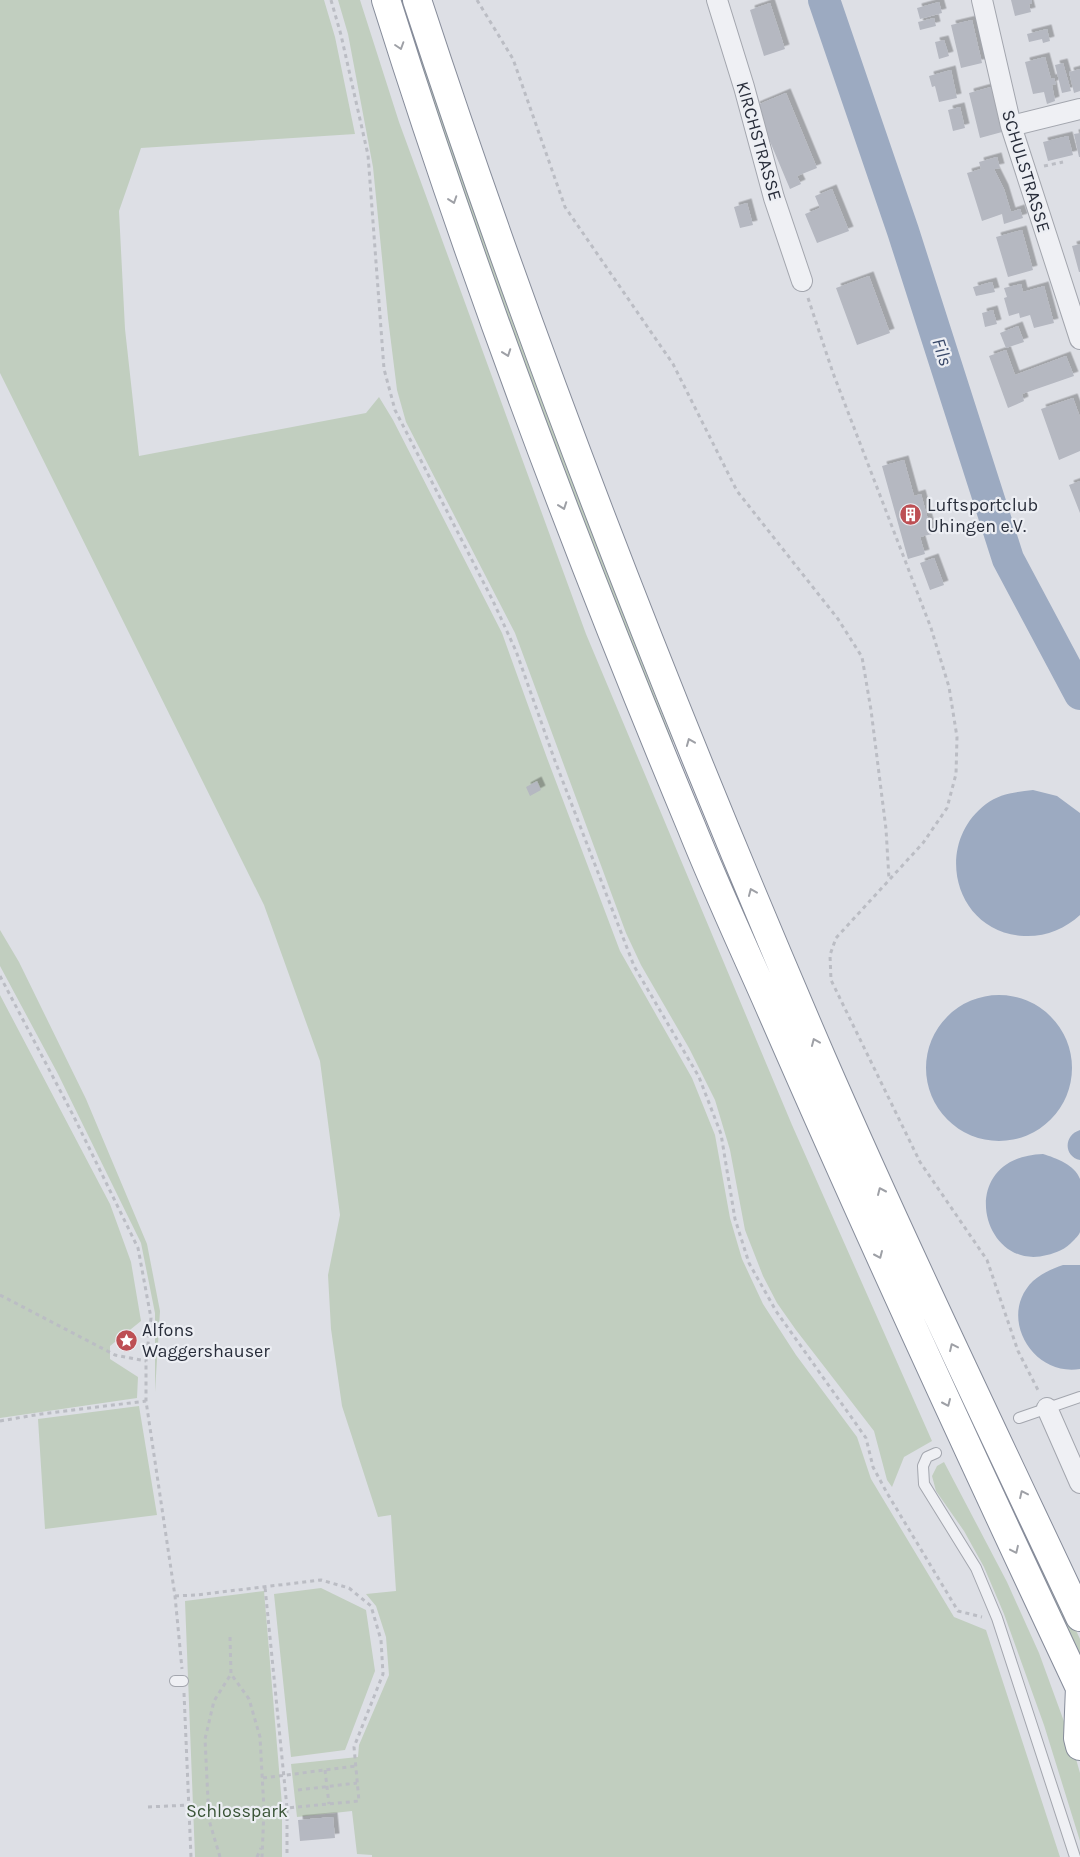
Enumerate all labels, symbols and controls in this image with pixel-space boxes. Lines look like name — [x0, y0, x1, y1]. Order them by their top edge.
one-way arrow — [395, 42, 405, 50]
street label: KIRCHSTRASSE — [731, 79, 787, 203]
street label: SCHULSTRASSE — [997, 107, 1055, 235]
one-way arrow — [447, 196, 457, 204]
water label: Fils — [927, 335, 957, 369]
one-way arrow — [501, 349, 511, 357]
place label: Luftsportclub Uhingen e.V. — [927, 494, 1038, 537]
one-way arrow — [557, 501, 567, 510]
building icon: Luftsportclub Uhingen e.V. — [899, 503, 923, 527]
one-way arrow — [685, 738, 696, 747]
one-way arrow — [747, 889, 757, 897]
one-way arrow — [811, 1038, 822, 1047]
one-way arrow — [876, 1187, 887, 1196]
one-way arrow — [873, 1250, 884, 1259]
place label: Alfons Waggershauser — [142, 1319, 270, 1362]
place icon: Alfons Waggershauser — [114, 1328, 138, 1352]
one-way arrow — [949, 1343, 960, 1352]
one-way arrow — [940, 1398, 951, 1407]
one-way arrow — [1018, 1490, 1029, 1499]
one-way arrow — [1009, 1545, 1020, 1554]
park label: Schlosspark — [186, 1800, 288, 1822]

